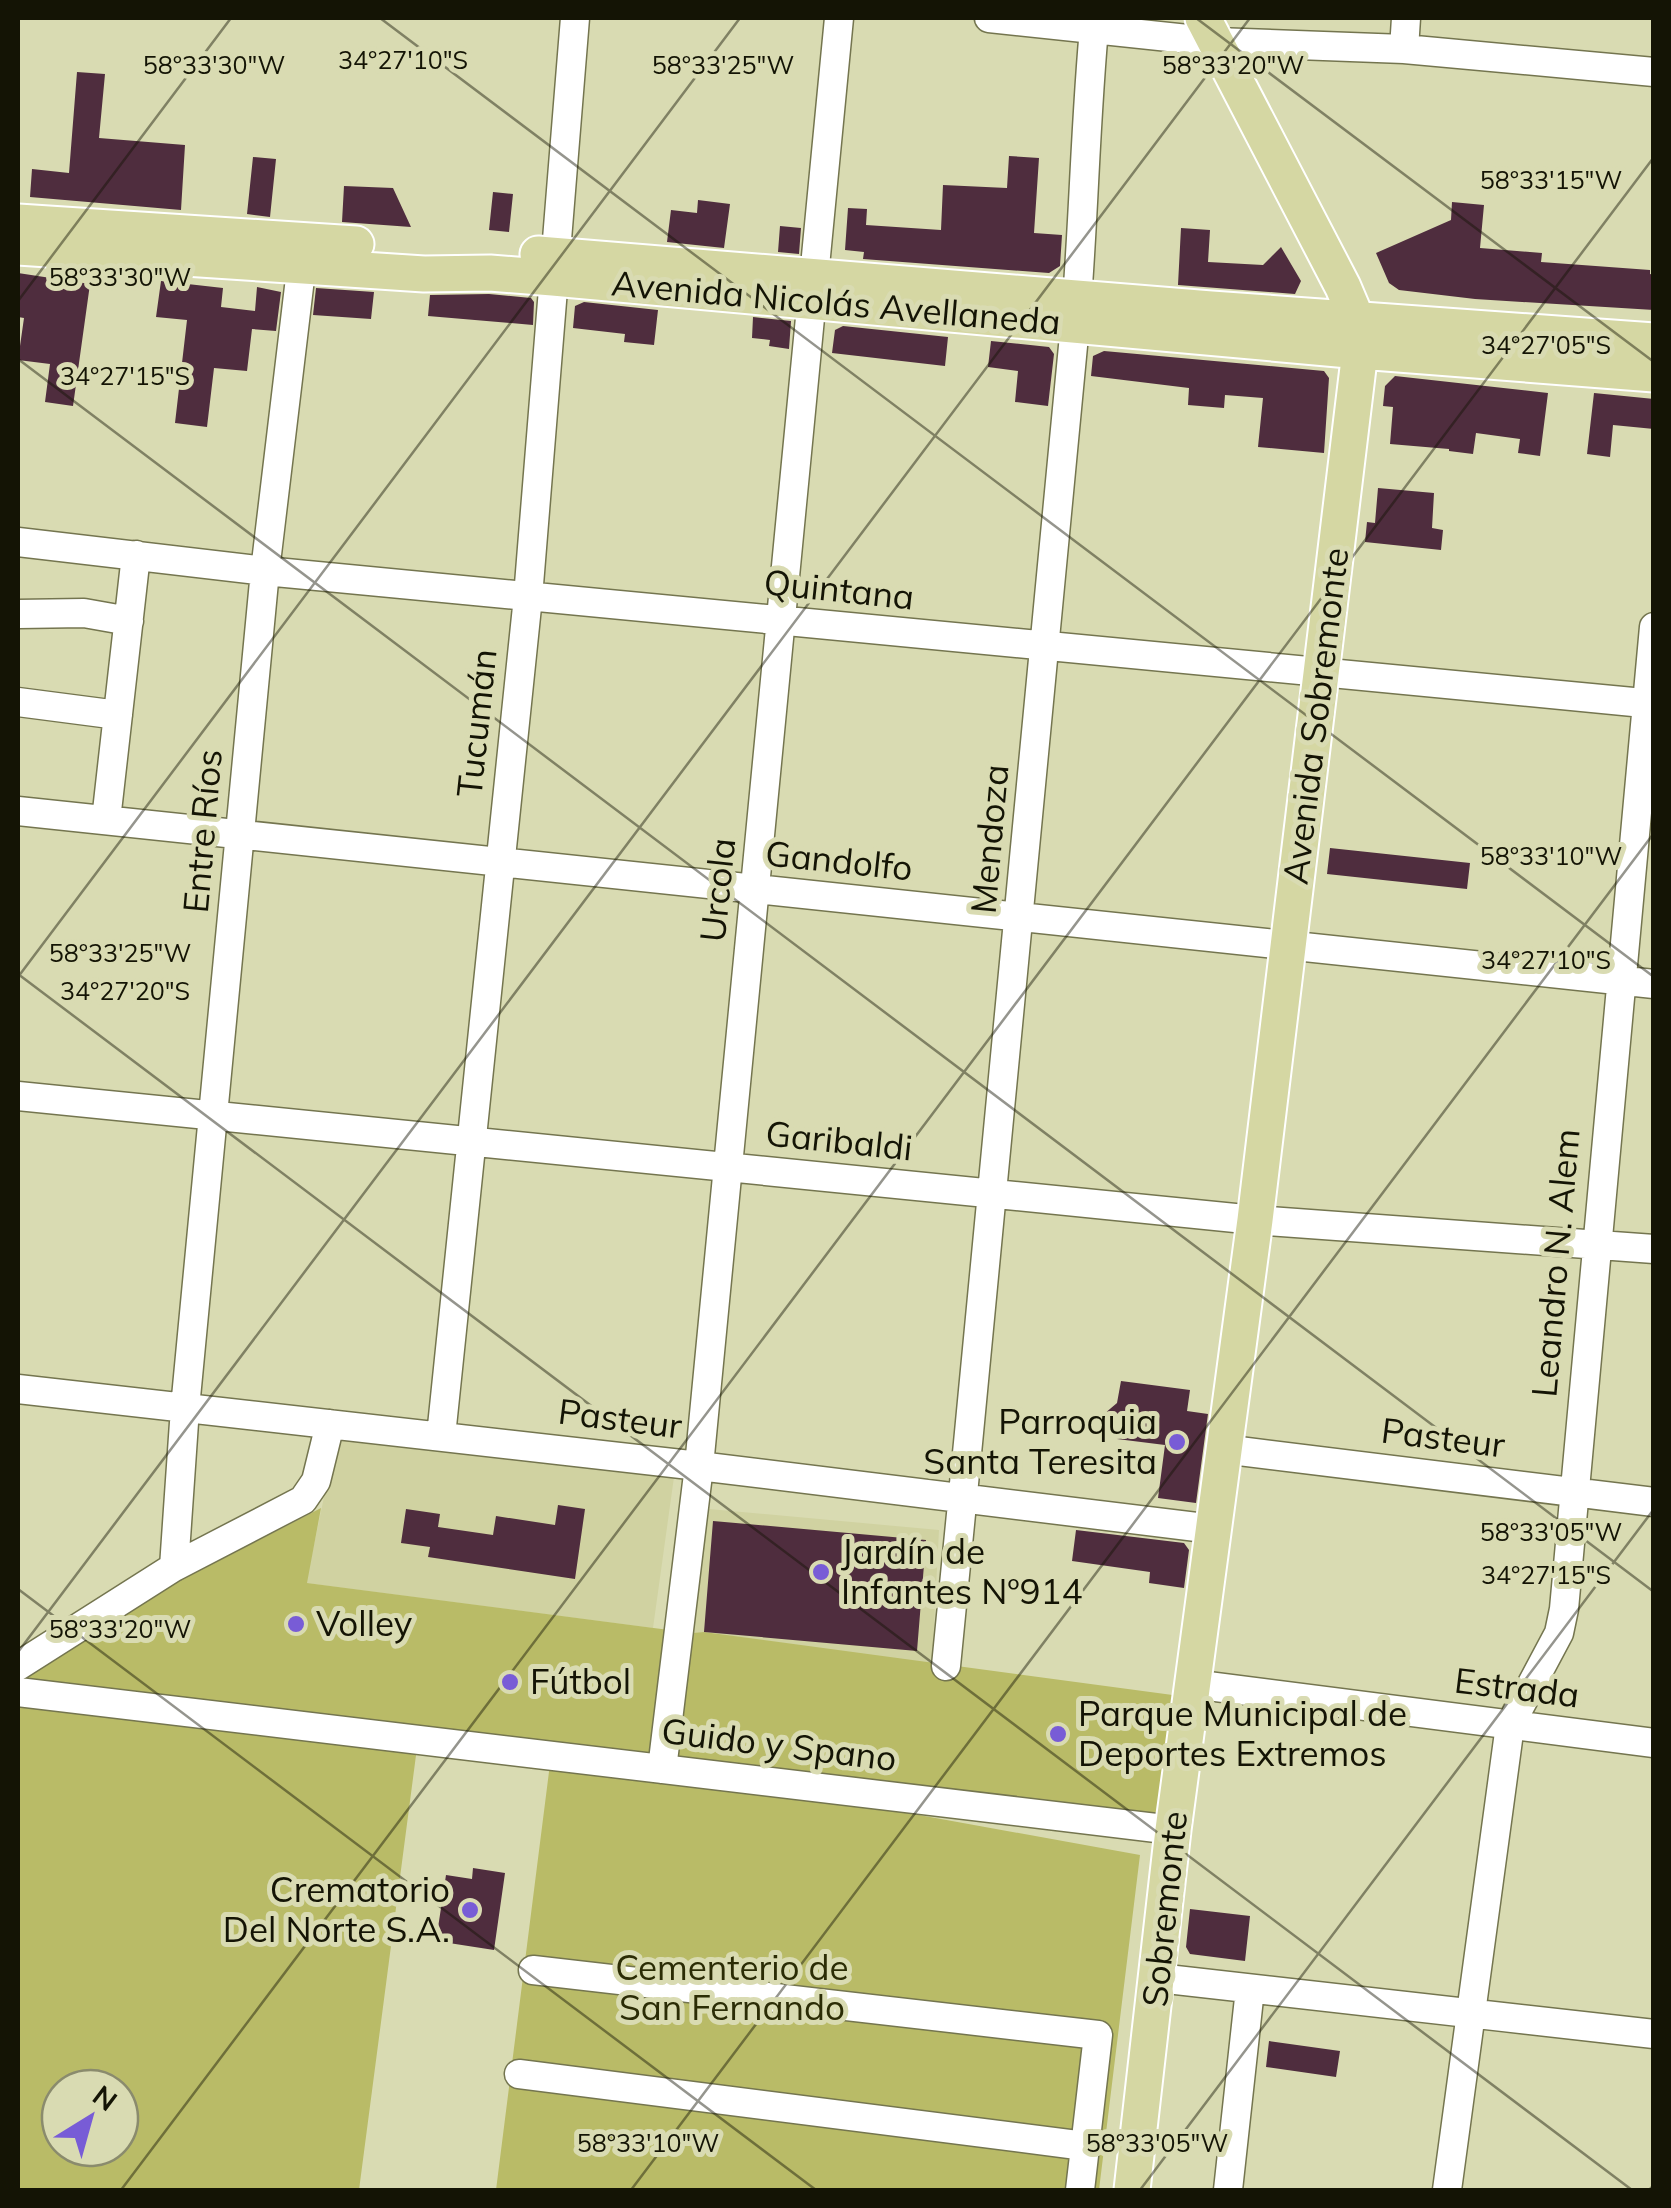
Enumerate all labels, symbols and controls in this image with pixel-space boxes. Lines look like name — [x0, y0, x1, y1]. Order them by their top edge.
text: 34°27'10"S — [338, 44, 468, 75]
text: 58°33'30"W — [143, 49, 285, 80]
text: 58°33'25"W — [652, 49, 794, 80]
text: 58°33'20"W — [1162, 49, 1304, 80]
text: 58°33'15"W — [1480, 164, 1622, 195]
street label: Avenida Nicolás Avellaneda — [610, 260, 1063, 344]
text: 58°33'30"W — [49, 261, 191, 292]
text: 34°27'05"S — [1481, 329, 1611, 360]
text: 34°27'15"S — [60, 360, 190, 391]
street label: Avenida Sobremonte — [1273, 545, 1357, 887]
street label: Quintana — [762, 559, 916, 619]
street label: Tucumán — [446, 647, 506, 799]
street label: Entre Ríos — [173, 747, 231, 914]
street label: Mendoza — [961, 763, 1017, 915]
street label: Gandolfo — [763, 830, 915, 890]
street label: Urcola — [690, 836, 744, 944]
text: 58°33'10"W — [1480, 840, 1622, 871]
text: 58°33'25"W — [49, 937, 191, 968]
text: 34°27'10"S — [1481, 944, 1611, 975]
text: 34°27'20"S — [60, 975, 190, 1006]
street label: Garibaldi — [764, 1110, 915, 1170]
street label: Leandro N. Alem — [1521, 1127, 1589, 1399]
street label: Pasteur — [556, 1389, 685, 1447]
place label: Parroquia Santa Teresita — [923, 1399, 1157, 1483]
street label: Pasteur — [1379, 1408, 1508, 1466]
marker: Parroquia Santa Teresita — [1166, 1431, 1188, 1453]
text: 58°33'05"W — [1480, 1516, 1622, 1547]
place label: Jardín de Infantes Nº914 — [841, 1529, 1082, 1613]
text: 34°27'15"S — [1481, 1559, 1611, 1590]
marker: Jardín de Infantes Nº914 — [810, 1561, 832, 1583]
place label: Volley — [316, 1601, 413, 1645]
text: 58°33'20"W — [49, 1613, 191, 1644]
marker: Volley — [285, 1613, 307, 1635]
street label: Estrada — [1452, 1658, 1582, 1716]
place label: Fútbol — [530, 1659, 631, 1703]
marker: Fútbol — [499, 1671, 521, 1693]
place label: Parque Municipal de Deportes Extremos — [1078, 1691, 1407, 1775]
street label: Guido y Spano — [659, 1708, 899, 1780]
marker: Parque Municipal de Deportes Extremos — [1047, 1723, 1069, 1745]
street label: Sobremonte — [1132, 1809, 1196, 2009]
place label: Crematorio Del Norte S.A. — [223, 1867, 450, 1951]
marker: Crematorio Del Norte S.A. — [459, 1899, 481, 1921]
park label: Cementerio de San Fernando — [615, 1945, 849, 2029]
north arrow — [40, 2068, 140, 2168]
text: N — [86, 2077, 124, 2118]
text: 58°33'10"W — [577, 2127, 719, 2158]
text: 58°33'05"W — [1086, 2127, 1228, 2158]

